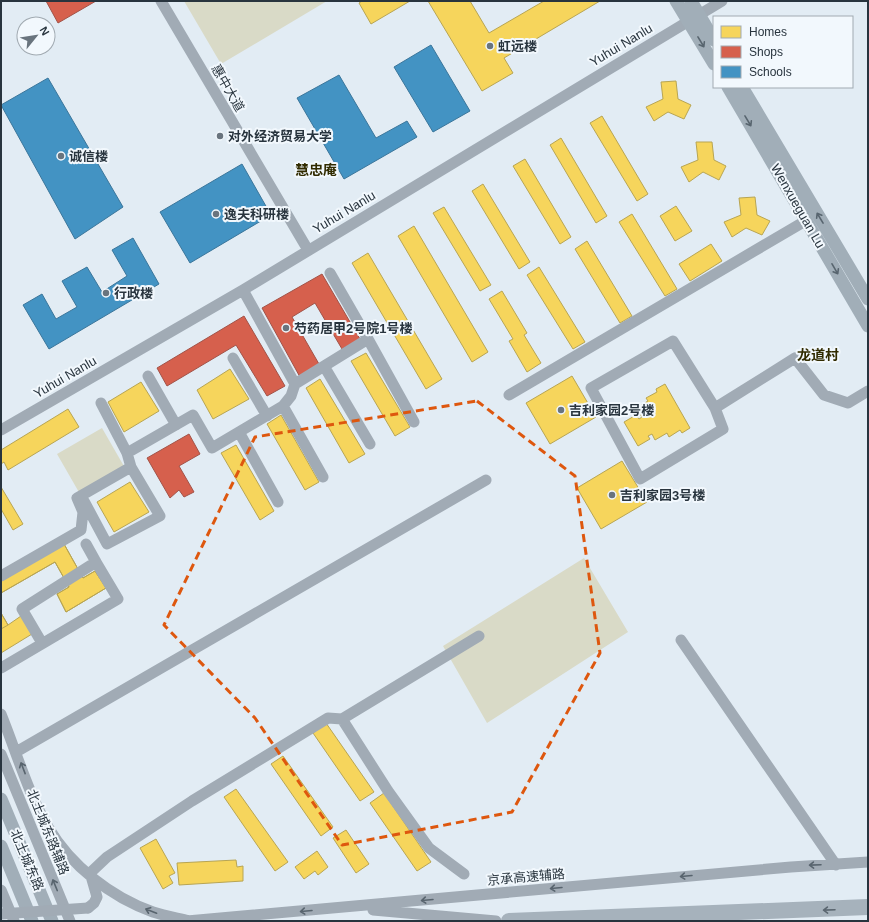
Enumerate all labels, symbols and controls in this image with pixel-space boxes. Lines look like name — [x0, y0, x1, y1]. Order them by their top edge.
north arrow — [16, 16, 56, 56]
legend — [713, 16, 853, 88]
street label: Yuhui Nanlu — [587, 21, 655, 69]
text: N — [37, 25, 52, 37]
text: Homes — [749, 25, 787, 39]
one-way arrow — [697, 36, 705, 47]
place label: 虹远楼 — [498, 39, 537, 54]
marker: 虹远楼 — [485, 41, 495, 51]
text: Shops — [749, 45, 783, 59]
street label: 惠中大道 — [209, 62, 247, 114]
text: Schools — [749, 65, 792, 79]
one-way arrow — [744, 114, 752, 126]
place label: 对外经济贸易大学 — [228, 129, 332, 144]
marker: 对外经济贸易大学 — [215, 131, 225, 141]
place label: 诚信楼 — [69, 149, 108, 164]
marker: 诚信楼 — [56, 151, 66, 161]
street label: Wenxueguan Lu — [768, 161, 828, 251]
district label: 慧忠庵 — [295, 162, 337, 178]
street label: Yuhui Nanlu — [310, 188, 378, 236]
place label: 逸夫科研楼 — [224, 207, 289, 222]
marker: 逸夫科研楼 — [211, 209, 221, 219]
one-way arrow — [815, 212, 823, 224]
one-way arrow — [831, 263, 839, 275]
place label: 行政楼 — [114, 286, 153, 301]
marker: 行政楼 — [101, 288, 111, 298]
place label: 芍药居甲2号院1号楼 — [294, 321, 412, 336]
marker: 芍药居甲2号院1号楼 — [281, 323, 291, 333]
district label: 龙道村 — [797, 347, 839, 363]
street label: Yuhui Nanlu — [31, 353, 99, 401]
place label: 吉利家园2号楼 — [569, 403, 654, 418]
marker: 吉利家园2号楼 — [556, 405, 566, 415]
place label: 吉利家园3号楼 — [620, 488, 705, 503]
marker: 吉利家园3号楼 — [607, 490, 617, 500]
one-way arrow — [18, 762, 26, 774]
street label: 北土城东路辅路 — [24, 787, 72, 877]
street label: 北土城东路 — [7, 827, 47, 893]
one-way arrow — [809, 861, 822, 869]
street label: 京承高速辅路 — [486, 866, 566, 888]
one-way arrow — [680, 873, 693, 880]
one-way arrow — [51, 879, 58, 891]
one-way arrow — [550, 885, 563, 892]
one-way arrow — [421, 896, 434, 904]
one-way arrow — [146, 906, 158, 914]
one-way arrow — [823, 906, 836, 913]
one-way arrow — [300, 908, 313, 915]

